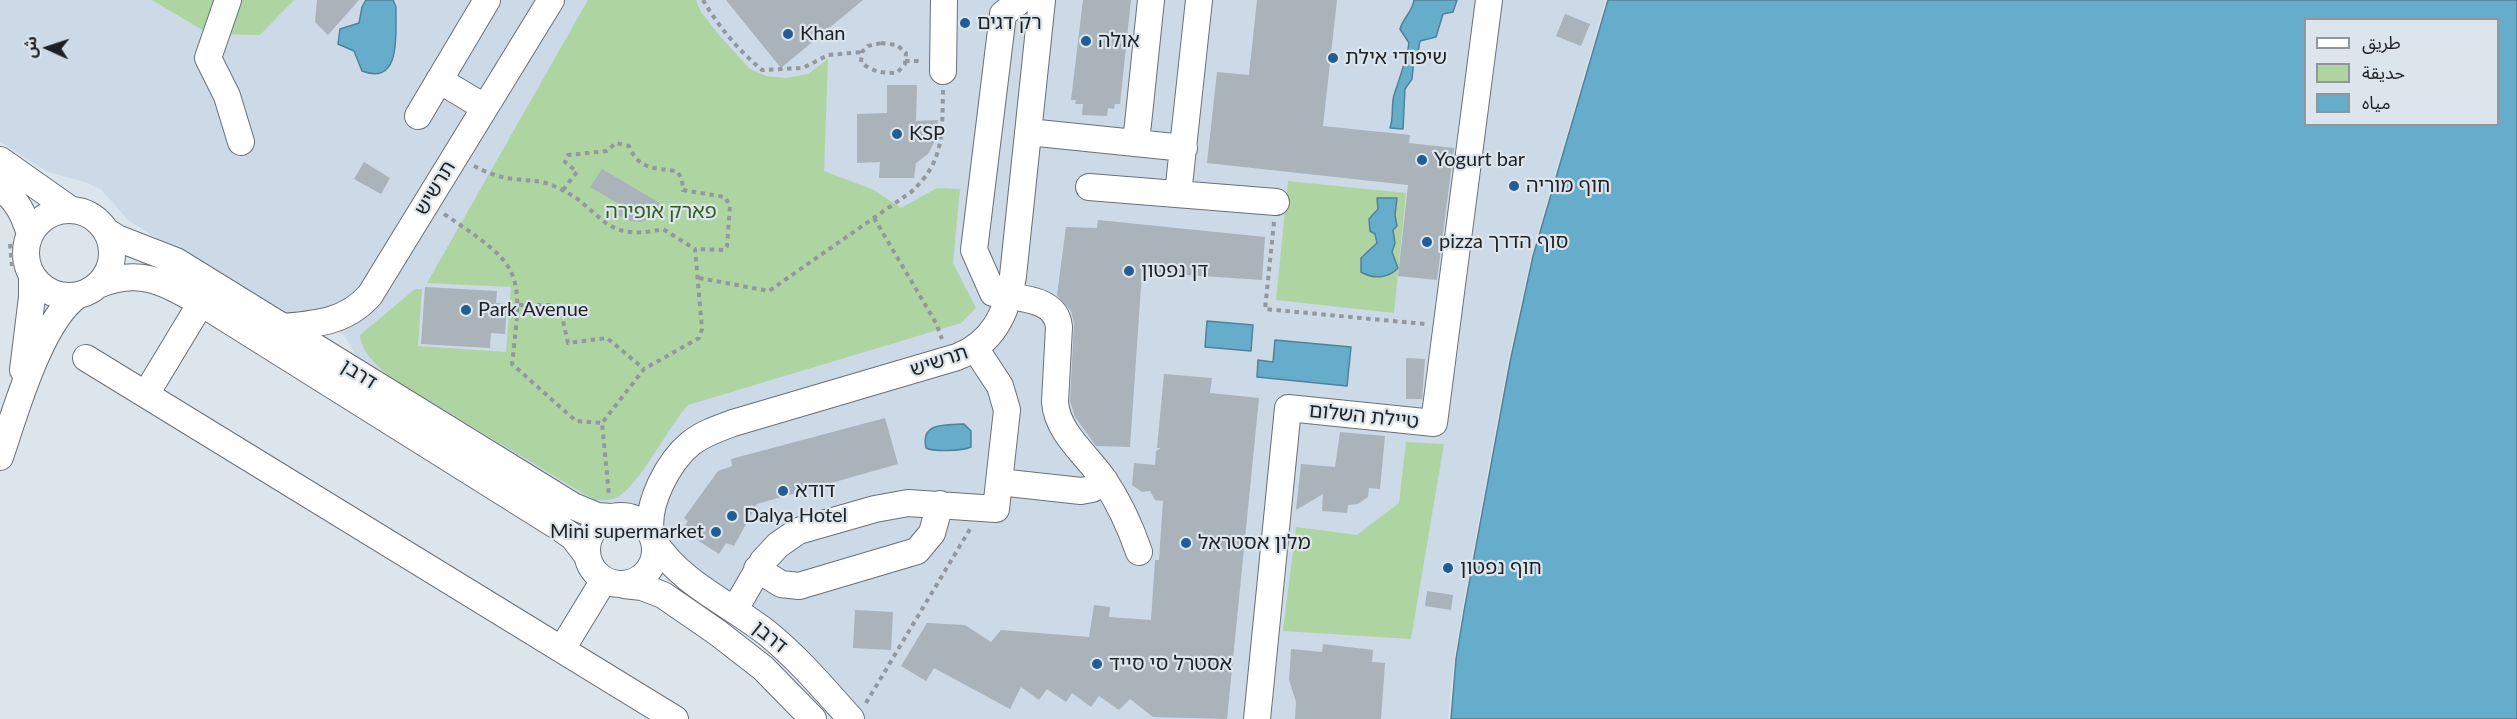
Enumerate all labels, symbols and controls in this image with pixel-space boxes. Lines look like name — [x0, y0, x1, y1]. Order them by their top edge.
place label: רק דגים — [977, 11, 1042, 35]
marker: רק דגים — [958, 16, 972, 30]
north arrow — [18, 18, 78, 78]
legend — [2304, 18, 2499, 126]
place label: Khan — [800, 22, 846, 46]
marker: Khan — [781, 27, 795, 41]
place label: אולה — [1098, 29, 1140, 53]
text: طريق — [2362, 31, 2401, 53]
marker: אולה — [1079, 34, 1093, 48]
text: ش — [19, 36, 40, 58]
place label: שיפודי אילת — [1345, 46, 1447, 70]
marker: שיפודי אילת — [1326, 51, 1340, 65]
text: حديقة — [2362, 61, 2405, 83]
text: مياه — [2362, 91, 2391, 113]
place label: KSP — [909, 122, 945, 146]
marker: KSP — [890, 127, 904, 141]
place label: Yogurt bar — [1434, 148, 1525, 172]
marker: Yogurt bar — [1415, 153, 1429, 167]
street label: תרשיש — [409, 156, 461, 220]
place label: חוף מוריה — [1526, 174, 1610, 198]
marker: חוף מוריה — [1507, 179, 1521, 193]
park label: פארק אופירה — [605, 200, 717, 224]
place label: pizza סוף הדרך — [1439, 230, 1568, 254]
marker: pizza סוף הדרך — [1420, 235, 1434, 249]
place label: דן נפטון — [1141, 259, 1208, 283]
marker: דן נפטון — [1122, 264, 1136, 278]
place label: Park Avenue — [478, 298, 588, 322]
marker: Park Avenue — [459, 303, 473, 317]
street label: תרשיש — [907, 340, 971, 382]
street label: דרבן — [337, 354, 381, 394]
street label: טיילת השלום — [1308, 398, 1420, 434]
place label: דודא — [795, 479, 835, 503]
marker: דודא — [776, 484, 790, 498]
place label: Dalya Hotel — [744, 504, 847, 528]
marker: Dalya Hotel — [725, 509, 739, 523]
place label: Mini supermarket — [550, 520, 704, 544]
marker: Mini supermarket — [709, 525, 723, 539]
place label: מלון אסטראל — [1198, 531, 1311, 555]
marker: מלון אסטראל — [1179, 536, 1193, 550]
place label: חוף נפטון — [1460, 556, 1542, 580]
marker: חוף נפטון — [1441, 561, 1455, 575]
street label: דרבן — [748, 616, 792, 658]
place label: אסטרל סי סייד — [1109, 652, 1232, 676]
marker: אסטרל סי סייד — [1090, 657, 1104, 671]

